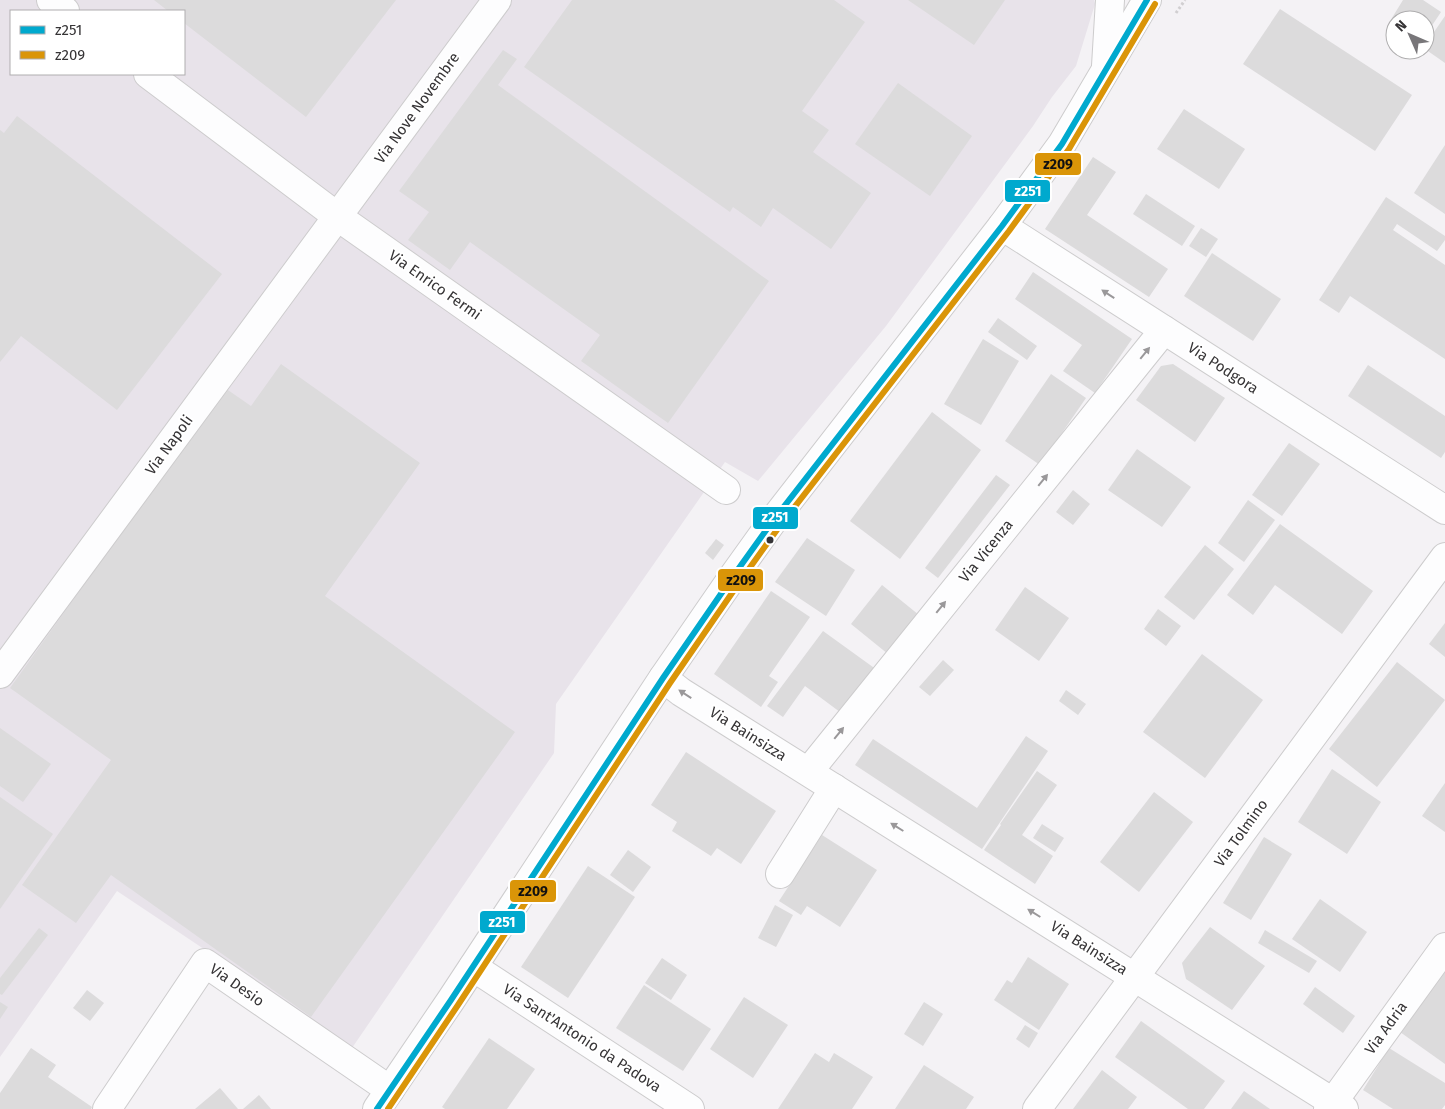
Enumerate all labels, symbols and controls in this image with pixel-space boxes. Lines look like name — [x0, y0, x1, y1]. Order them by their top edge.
legend — [10, 10, 185, 75]
north arrow — [1385, 10, 1435, 60]
text: N — [1392, 17, 1410, 35]
text: z251 — [55, 21, 82, 39]
text: z209 — [55, 46, 85, 64]
street label: Via Nove Novembre — [371, 49, 463, 167]
line badge: z209 — [1034, 152, 1082, 176]
text: z209 — [1043, 156, 1073, 173]
line badge: z251 — [1004, 179, 1051, 203]
text: z251 — [1015, 183, 1041, 200]
street label: Via Enrico Fermi — [385, 246, 485, 324]
one-way arrow — [1101, 289, 1115, 299]
street label: Via Podgora — [1184, 339, 1262, 397]
one-way arrow — [1139, 347, 1150, 360]
street label: Via Napoli — [141, 412, 197, 478]
one-way arrow — [1037, 474, 1048, 487]
line badge: z251 — [752, 506, 799, 530]
text: z251 — [762, 509, 788, 526]
street label: Via Vicenza — [955, 516, 1017, 586]
unlabelled marker — [765, 535, 775, 545]
line badge: z209 — [717, 568, 764, 592]
text: z209 — [726, 572, 756, 589]
one-way arrow — [936, 601, 947, 614]
one-way arrow — [678, 690, 692, 699]
street label: Via Bainsizza — [706, 703, 790, 765]
one-way arrow — [834, 727, 845, 740]
street label: Via Tolmino — [1210, 796, 1272, 870]
one-way arrow — [890, 822, 903, 832]
line badge: z209 — [509, 879, 557, 903]
text: z209 — [518, 883, 548, 900]
one-way arrow — [1028, 909, 1041, 918]
line badge: z251 — [479, 910, 526, 934]
text: z251 — [489, 914, 515, 931]
street label: Via Bainsizza — [1047, 917, 1131, 979]
street label: Via Desio — [206, 960, 268, 1010]
street label: Via Sant'Antonio da Padova — [499, 980, 665, 1096]
street label: Via Adria — [1361, 998, 1411, 1058]

